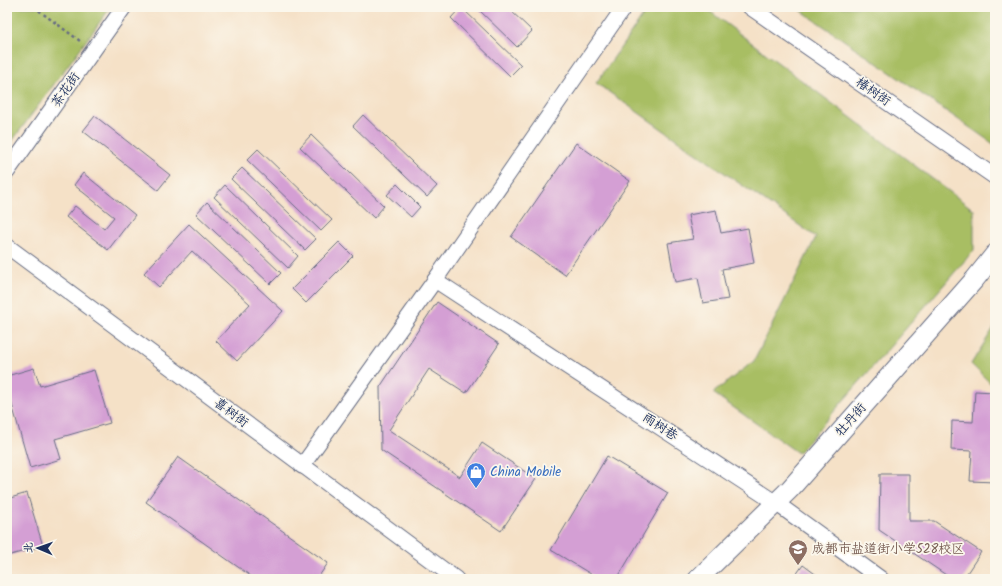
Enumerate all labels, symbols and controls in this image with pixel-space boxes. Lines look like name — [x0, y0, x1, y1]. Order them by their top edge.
street label: 茶花街 — [46, 68, 86, 112]
street label: 椿树街 — [851, 72, 895, 112]
street label: 喜树街 — [209, 393, 253, 433]
street label: 牡丹街 — [830, 398, 872, 442]
street label: 雨树巷 — [638, 408, 682, 446]
shop icon: China Mobile — [465, 461, 487, 489]
place label: China Mobile — [490, 462, 561, 483]
north arrow — [18, 528, 58, 568]
school or university icon: 成都市盐道街小学528校区 — [787, 538, 809, 566]
place label: 成都市盐道街小学528校区 — [812, 539, 964, 560]
text: 北 — [20, 542, 38, 553]

